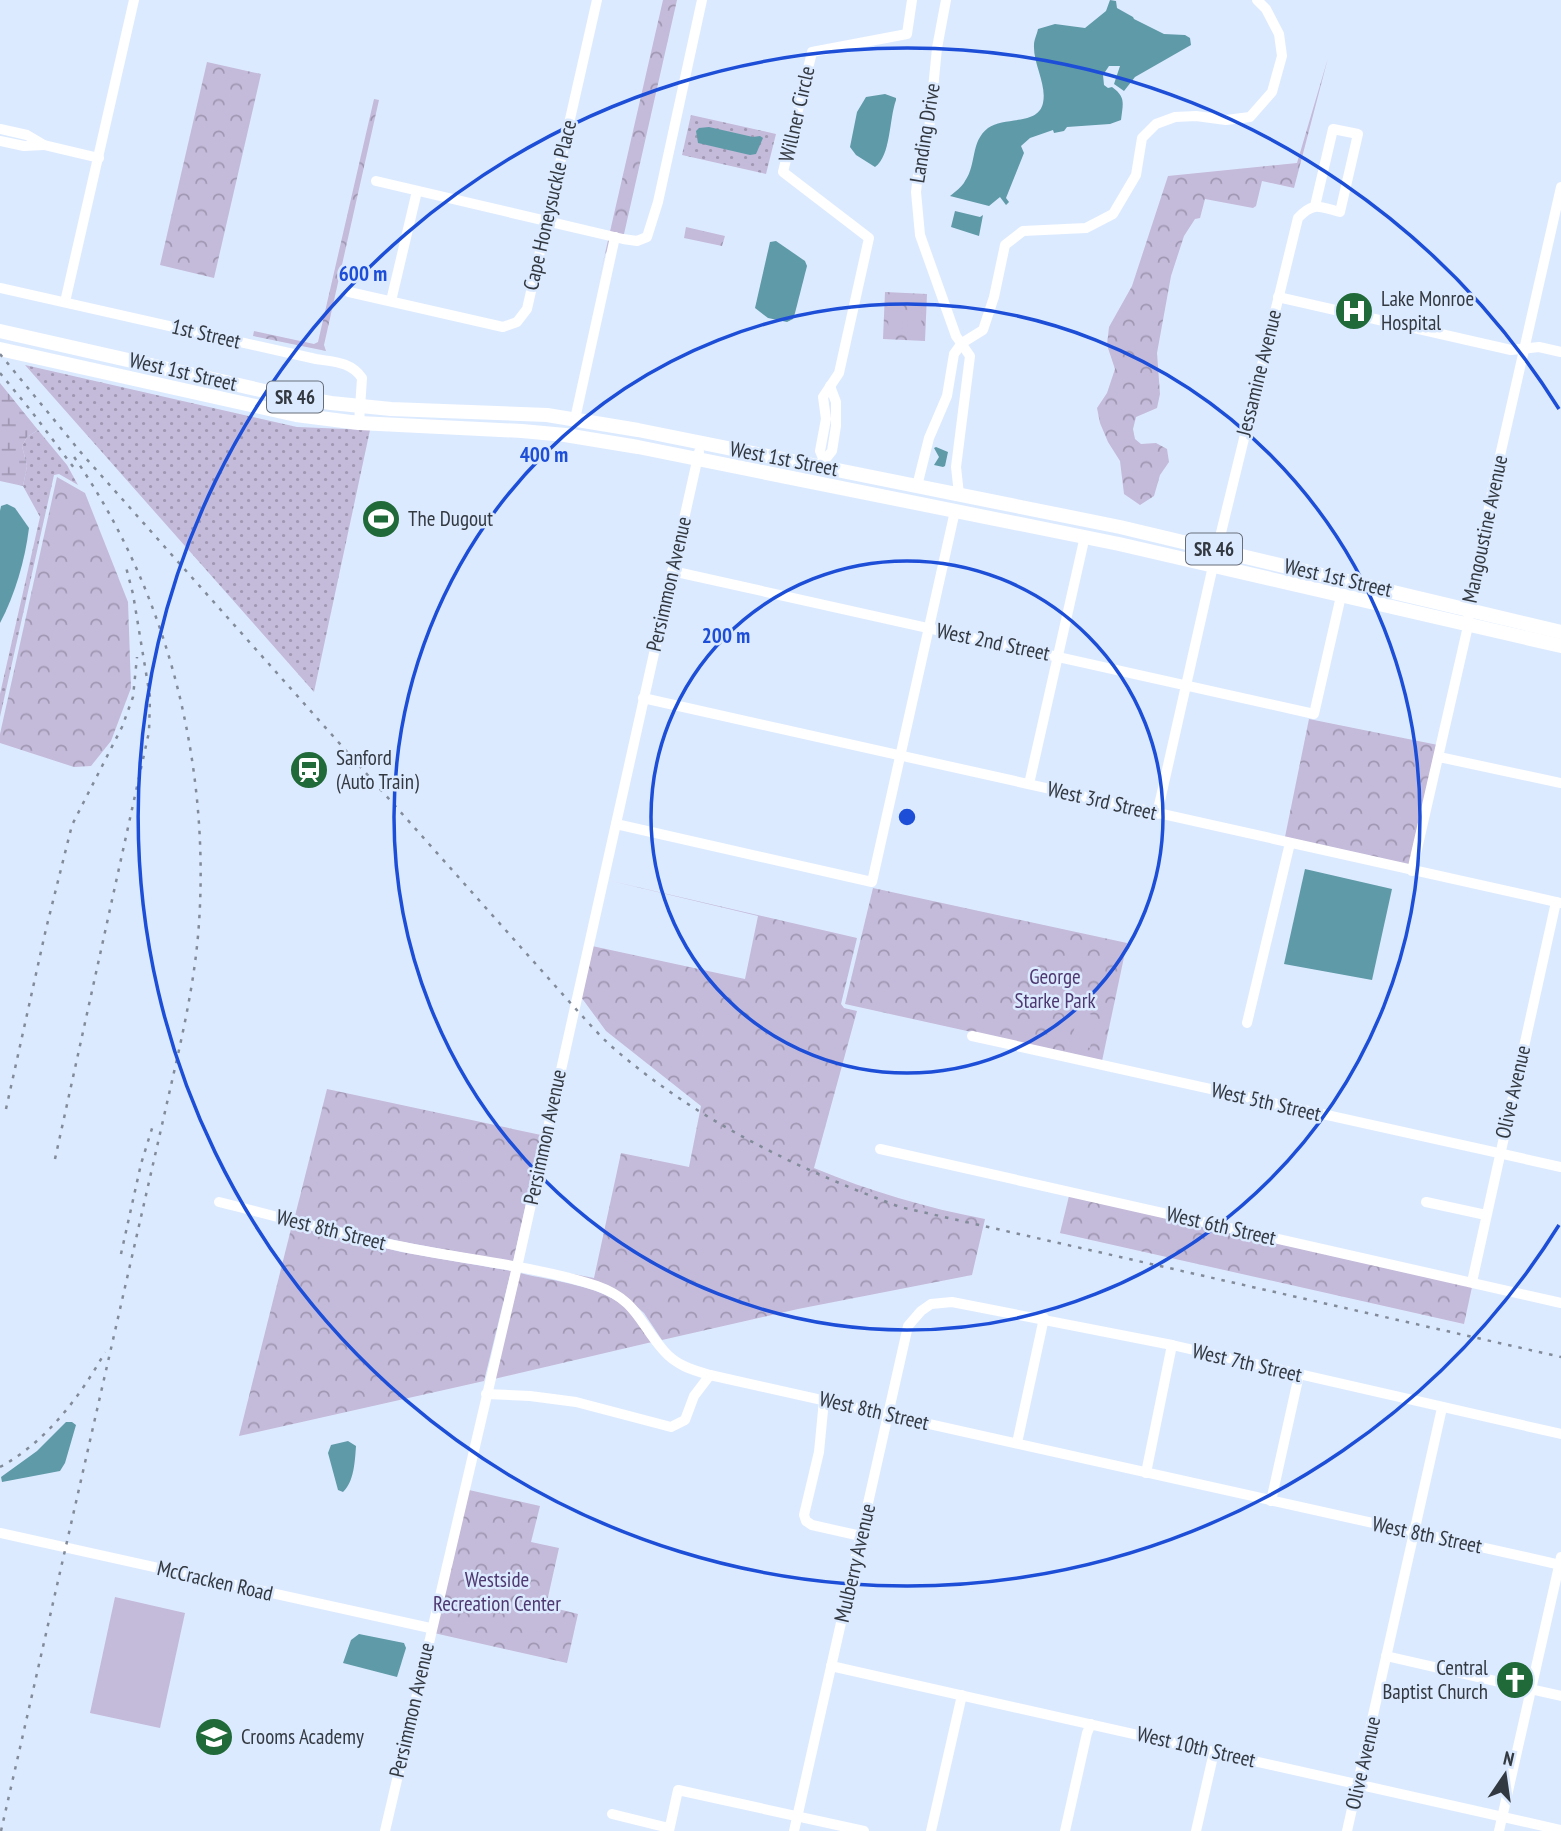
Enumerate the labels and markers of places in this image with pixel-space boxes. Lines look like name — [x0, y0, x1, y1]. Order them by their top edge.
place label: Lake Monroe Hospital — [1381, 285, 1474, 336]
hospital icon: Lake Monroe Hospital — [1333, 290, 1375, 332]
sports icon: The Dugout — [360, 498, 402, 540]
place label: The Dugout — [408, 505, 493, 532]
place label: Sanford (Auto Train) — [336, 744, 419, 795]
station icon: Sanford (Auto Train) — [288, 749, 330, 791]
centre of rings — [895, 805, 919, 829]
place label: Central Baptist Church — [1382, 1654, 1488, 1705]
church icon: Central Baptist Church — [1494, 1659, 1536, 1701]
school or university icon: Crooms Academy — [193, 1716, 235, 1758]
place label: Crooms Academy — [241, 1723, 364, 1750]

